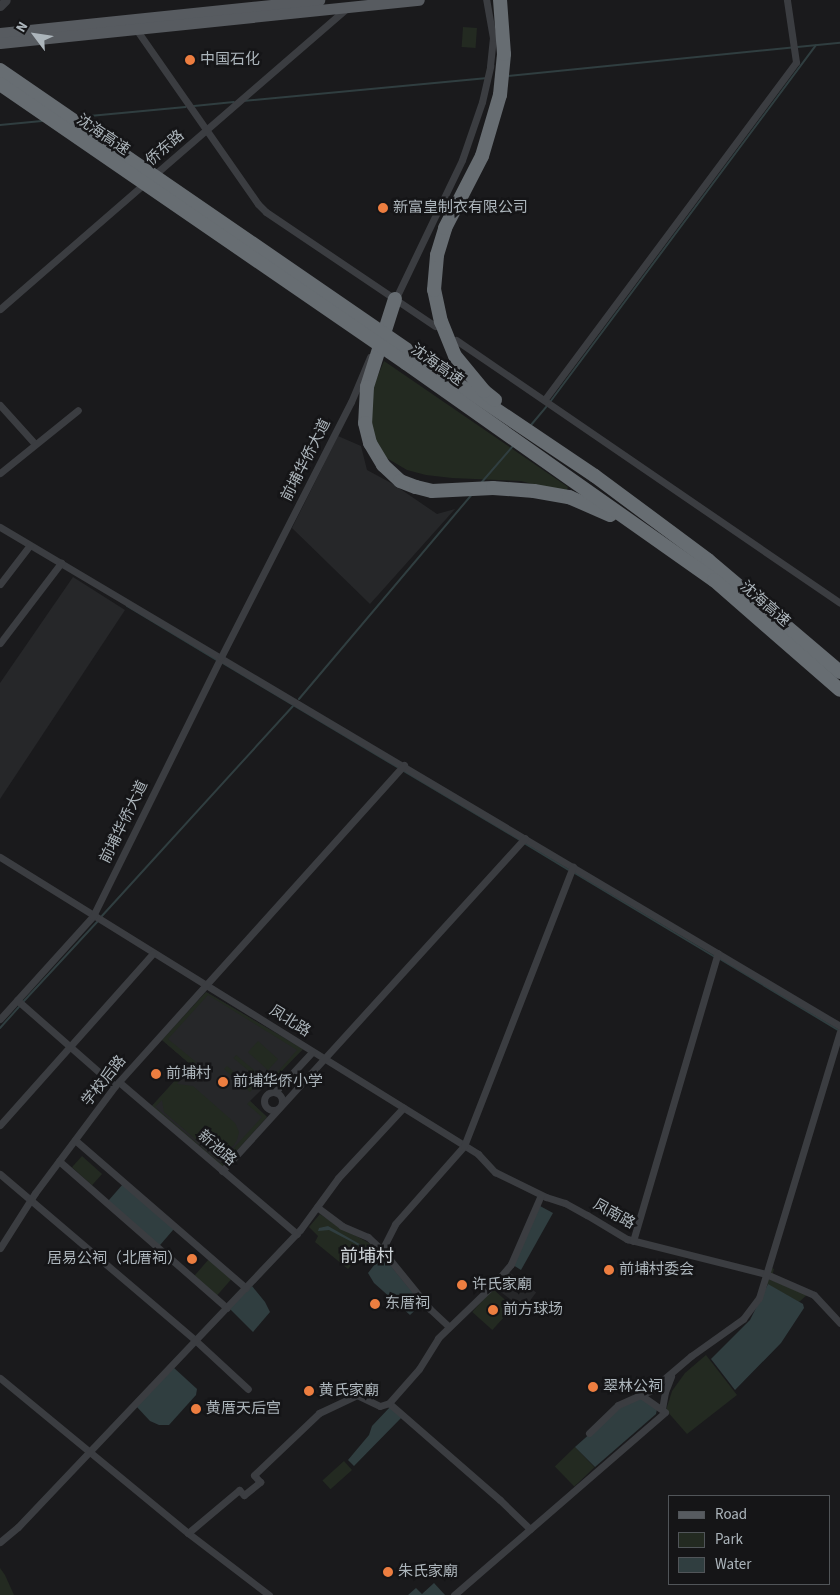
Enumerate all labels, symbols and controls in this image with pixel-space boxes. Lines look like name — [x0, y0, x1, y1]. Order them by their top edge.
north arrow — [10, 10, 60, 60]
text: N — [11, 18, 33, 36]
place label: 中国石化 — [200, 51, 260, 69]
marker: 中国石化 — [184, 54, 196, 66]
street label: 沈海高速 — [73, 111, 133, 159]
street label: 侨东路 — [142, 126, 188, 170]
place label: 新富皇制衣有限公司 — [393, 199, 528, 217]
marker: 新富皇制衣有限公司 — [377, 202, 389, 214]
street label: 沈海高速 — [407, 340, 467, 390]
street label: 前埔华侨大道 — [278, 416, 334, 504]
street label: 沈海高速 — [736, 578, 794, 630]
street label: 前埔华侨大道 — [96, 778, 152, 866]
street label: 凤北路 — [266, 1001, 314, 1041]
street label: 学校后路 — [78, 1052, 130, 1110]
place label: 前埔村 — [166, 1065, 211, 1083]
marker: 前埔村 — [150, 1068, 162, 1080]
place label: 前埔华侨小学 — [233, 1073, 323, 1091]
marker: 前埔华侨小学 — [217, 1076, 229, 1088]
street label: 新池路 — [194, 1126, 240, 1170]
street label: 凤南路 — [590, 1195, 638, 1233]
district label: 前埔村 — [340, 1246, 394, 1268]
place label: 居易公祠（北厝祠） — [47, 1250, 182, 1268]
marker: 居易公祠（北厝祠） — [186, 1253, 198, 1265]
place label: 前埔村委会 — [619, 1261, 694, 1279]
marker: 前埔村委会 — [603, 1264, 615, 1276]
place label: 许氏家廟 — [472, 1276, 532, 1294]
marker: 许氏家廟 — [456, 1279, 468, 1291]
place label: 东厝祠 — [385, 1295, 430, 1313]
marker: 东厝祠 — [369, 1298, 381, 1310]
place label: 前方球场 — [503, 1301, 563, 1319]
marker: 前方球场 — [487, 1304, 499, 1316]
place label: 翠林公祠 — [603, 1378, 663, 1396]
marker: 翠林公祠 — [587, 1381, 599, 1393]
place label: 黄氏家廟 — [319, 1382, 379, 1400]
marker: 黄氏家廟 — [303, 1385, 315, 1397]
place label: 黄厝天后宫 — [206, 1400, 281, 1418]
marker: 黄厝天后宫 — [190, 1403, 202, 1415]
legend — [668, 1495, 830, 1585]
text: Road — [715, 1504, 747, 1525]
text: Park — [715, 1529, 743, 1550]
text: Water — [715, 1554, 751, 1575]
place label: 朱氏家廟 — [398, 1563, 458, 1581]
marker: 朱氏家廟 — [382, 1566, 394, 1578]

